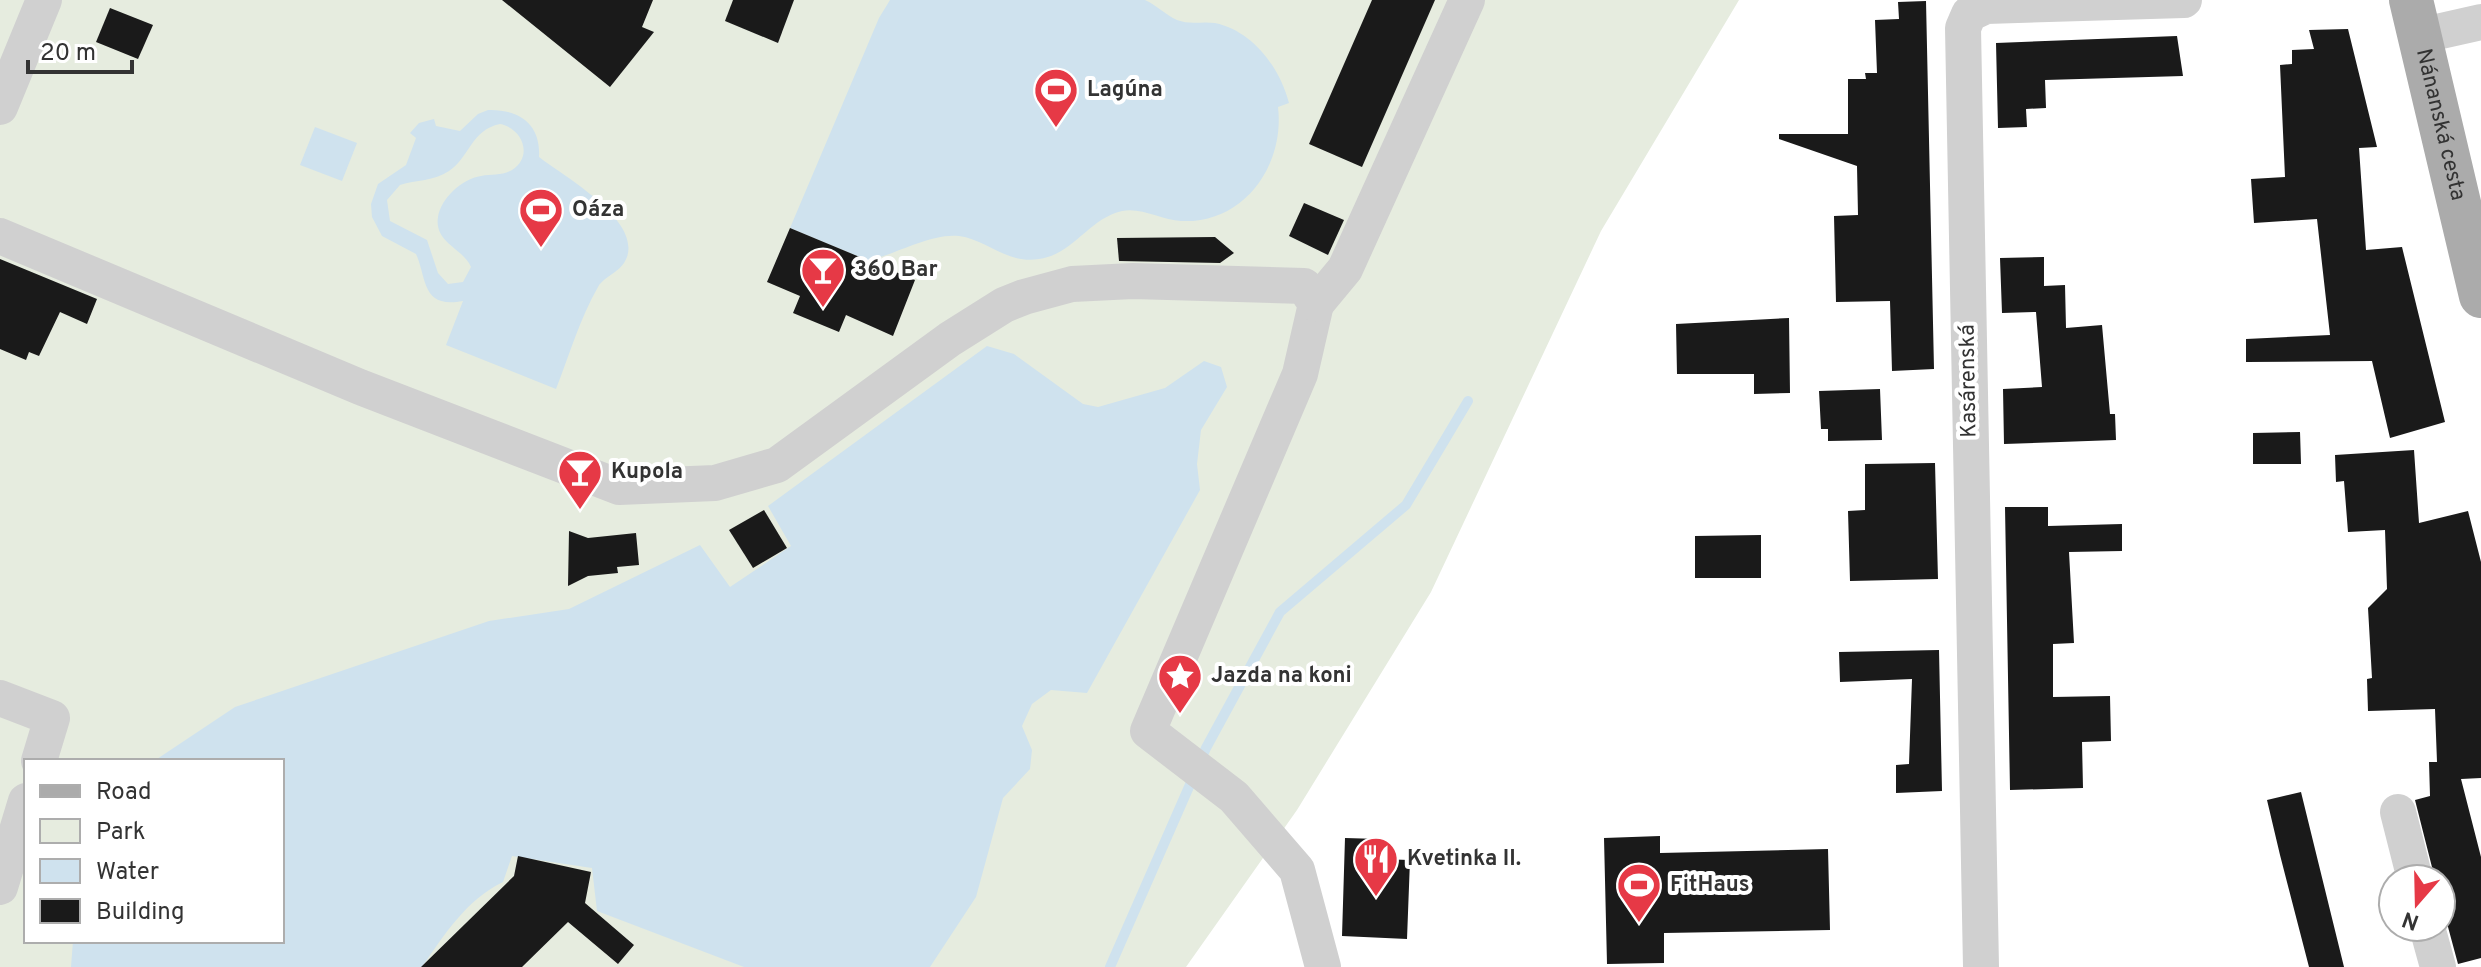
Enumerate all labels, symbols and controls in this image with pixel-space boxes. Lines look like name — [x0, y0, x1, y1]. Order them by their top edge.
scale bar — [28, 24, 132, 74]
text: 20 m — [40, 39, 96, 69]
street label: Nánanská cesta — [2409, 46, 2471, 203]
sports icon: Lagúna — [1032, 66, 1080, 129]
place label: Lagúna — [1087, 77, 1163, 104]
sports icon: Oáza — [517, 186, 565, 249]
place label: Oáza — [572, 197, 624, 224]
bar icon: 360 Bar — [799, 246, 847, 309]
place label: 360 Bar — [854, 257, 938, 284]
street label: Kasárenská — [1955, 324, 1983, 438]
bar icon: Kupola — [556, 448, 604, 511]
place label: Kupola — [611, 459, 683, 486]
place icon: Jazda na koni — [1156, 652, 1204, 715]
place label: Jazda na koni — [1211, 663, 1352, 690]
legend — [24, 759, 284, 943]
text: Road — [96, 778, 152, 808]
text: Park — [96, 818, 146, 848]
restaurant icon: Kvetinka II. — [1352, 835, 1400, 898]
place label: Kvetinka II. — [1407, 846, 1521, 873]
text: Water — [96, 858, 159, 888]
sports icon: FitHaus — [1615, 861, 1663, 924]
north arrow — [2377, 863, 2457, 943]
place label: FitHaus — [1670, 872, 1750, 899]
text: Building — [96, 898, 185, 928]
text: N — [2399, 904, 2423, 935]

